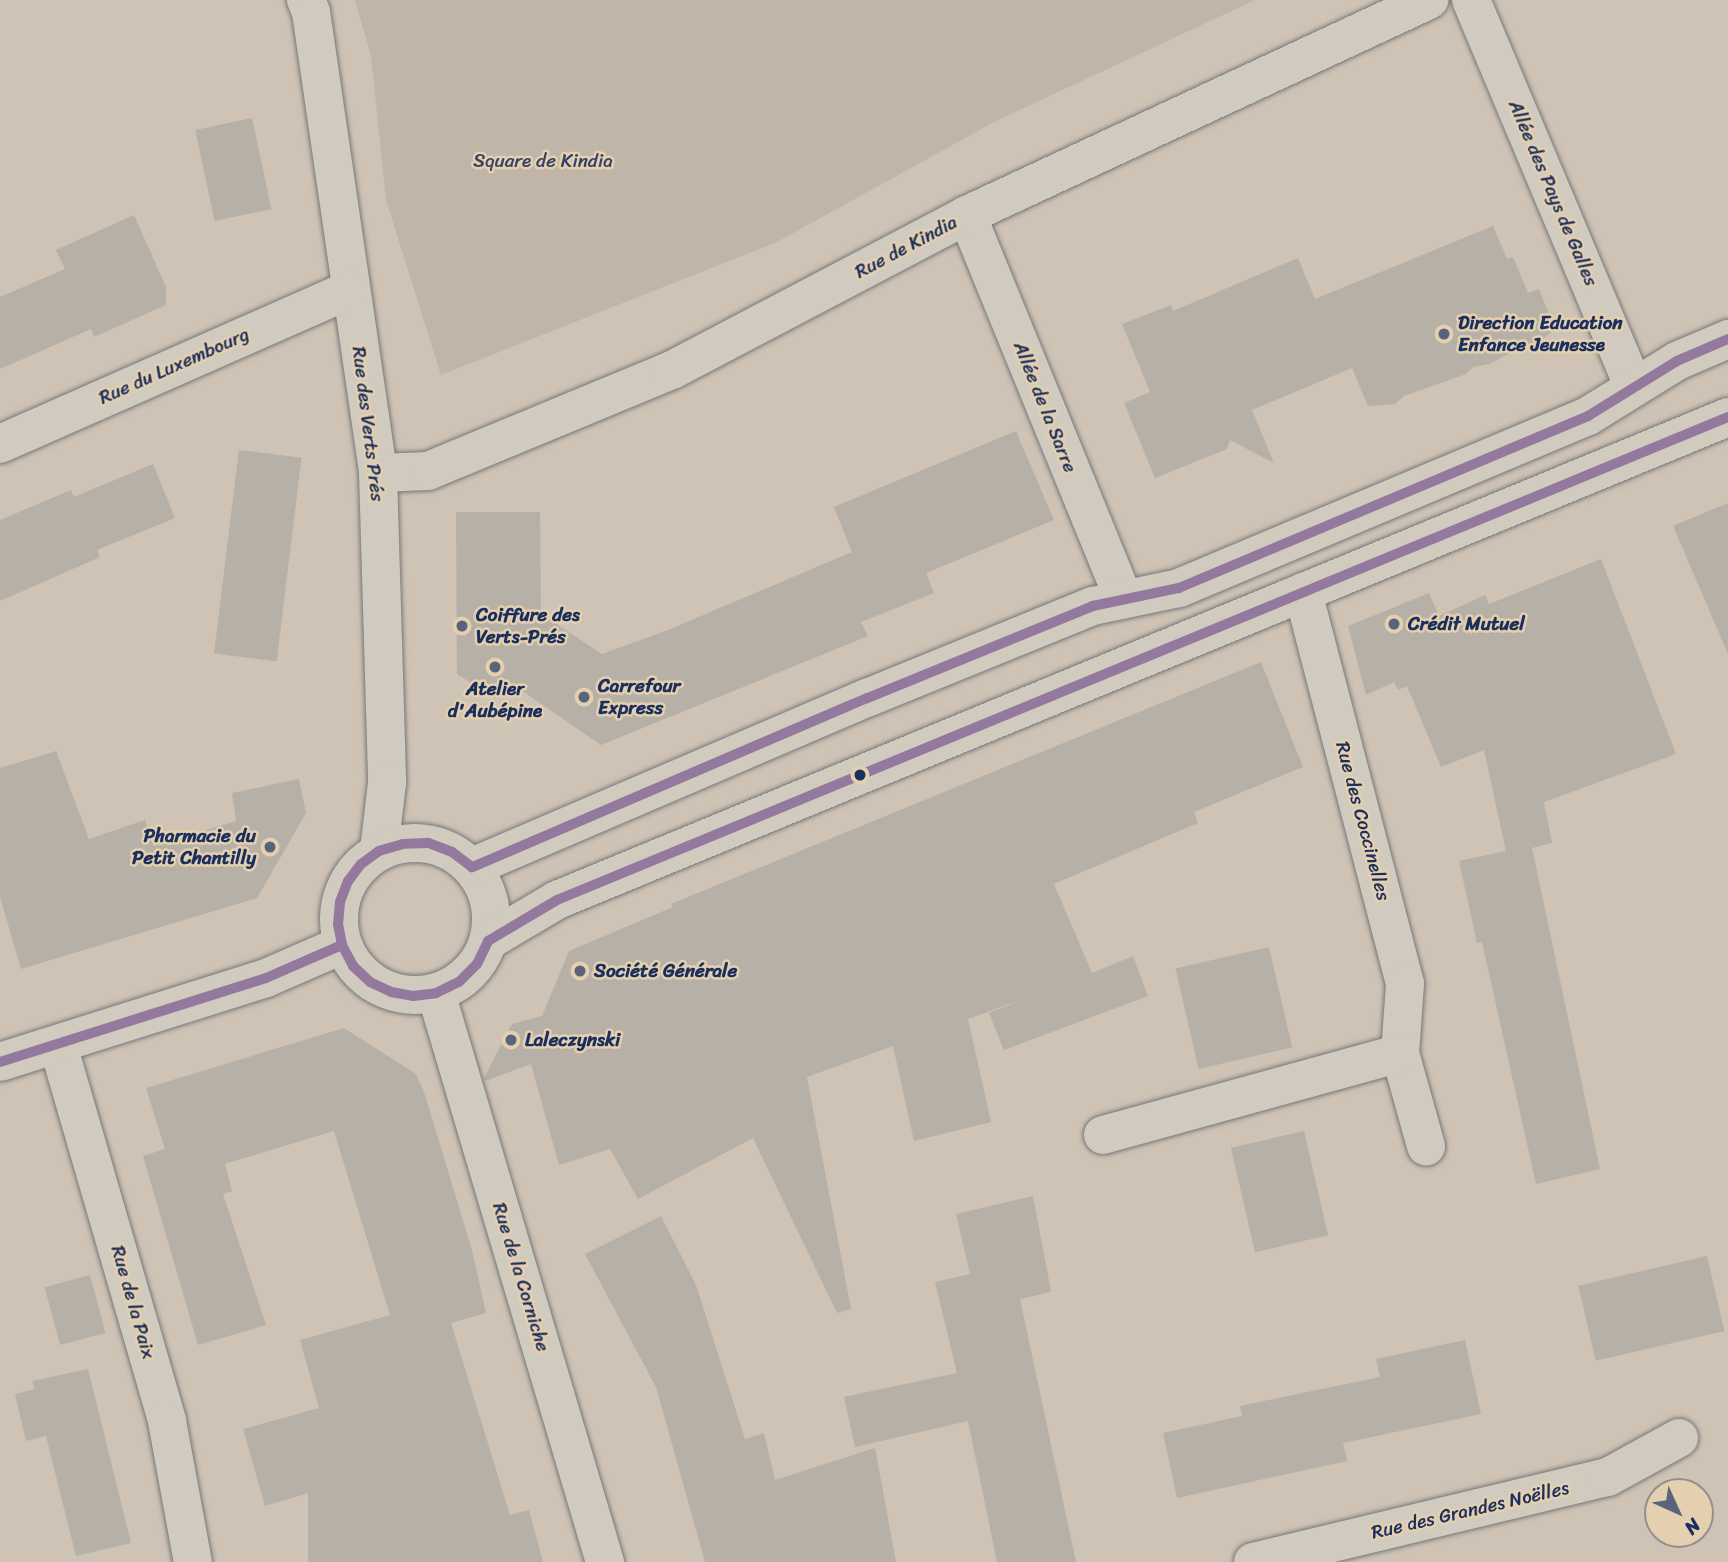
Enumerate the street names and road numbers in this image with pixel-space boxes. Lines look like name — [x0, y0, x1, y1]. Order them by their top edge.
street label: Allée des Pays de Galles — [1503, 96, 1603, 290]
street label: Rue de Kindia — [851, 210, 961, 284]
street label: Rue du Luxembourg — [95, 323, 253, 409]
street label: Allée de la Sarre — [1008, 338, 1082, 476]
street label: Rue des Verts Prés — [347, 345, 389, 503]
street label: Rue des Coccinelles — [1331, 739, 1395, 903]
street label: Rue de la Corniche — [488, 1200, 554, 1354]
street label: Rue de la Paix — [106, 1243, 160, 1361]
street label: Rue des Grandes Noëlles — [1368, 1476, 1572, 1544]

